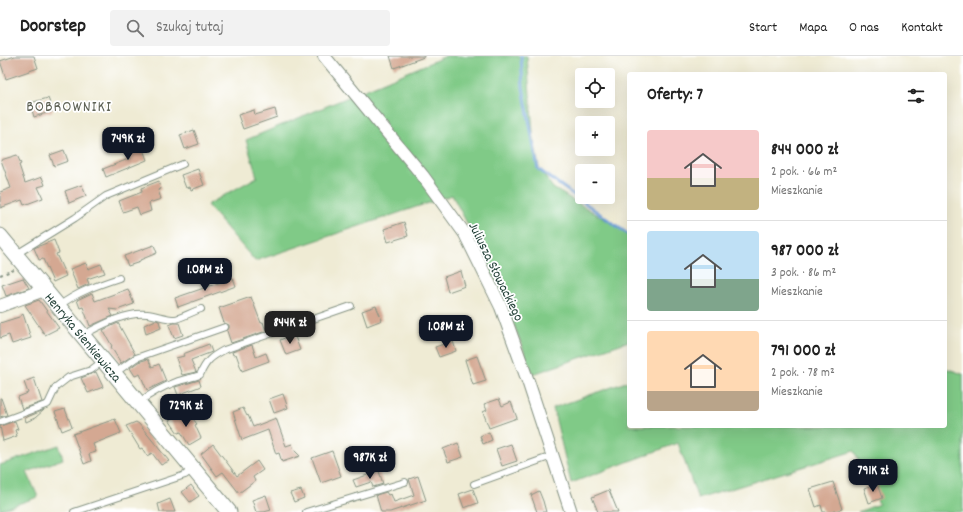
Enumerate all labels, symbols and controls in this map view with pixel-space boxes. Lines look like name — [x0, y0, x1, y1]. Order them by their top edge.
search box — [110, 10, 390, 46]
text: Doorstep — [20, 14, 86, 41]
icon: search — [124, 17, 146, 39]
text: Szukaj tutaj — [156, 17, 224, 39]
text: Start — [749, 18, 777, 38]
text: Mapa — [799, 18, 827, 38]
text: O nas — [849, 18, 879, 38]
text: Kontakt — [901, 18, 943, 38]
map controls — [575, 68, 615, 204]
button: locate — [575, 68, 615, 108]
text: Oferty: 7 — [647, 84, 703, 108]
icon: filters — [905, 85, 927, 107]
district label: BOBROWNIKI — [26, 96, 112, 119]
button: + — [575, 116, 615, 156]
pin: 749K zł — [91, 127, 165, 161]
text: 749K zł — [111, 130, 145, 149]
text: 844 000 zł — [771, 139, 838, 163]
icon: home — [679, 146, 727, 194]
text: 2 pok. · 66 m² — [771, 163, 837, 182]
button: − — [575, 164, 615, 204]
text: Mieszkanie — [771, 182, 823, 201]
street label: Juliusza Słowackiego — [463, 219, 528, 325]
text: 987 000 zł — [771, 240, 838, 264]
icon: home — [679, 247, 727, 295]
pin: 1.08M zł — [164, 258, 246, 292]
text: 1.08M zł — [187, 261, 223, 280]
text: 3 pok. · 86 m² — [771, 264, 836, 283]
text: Mieszkanie — [771, 283, 823, 302]
street label: Henryka Sienkiewicza — [39, 289, 126, 388]
pin: 844K zł — [253, 311, 327, 345]
text: 844K zł — [273, 314, 307, 333]
pin: 1.08M zł — [405, 315, 487, 349]
text: 1.08M zł — [428, 318, 464, 337]
text: 791 000 zł — [771, 340, 835, 364]
icon: home — [679, 347, 727, 395]
text: 2 pok. · 78 m² — [771, 364, 835, 383]
text: Mieszkanie — [771, 383, 823, 402]
pin: 729K zł — [149, 394, 223, 428]
text: 729K zł — [169, 397, 203, 416]
pin: 987K zł — [333, 446, 407, 480]
text: 987K zł — [353, 449, 387, 468]
pin: 791K zł — [836, 459, 910, 493]
text: 791K zł — [858, 462, 889, 481]

